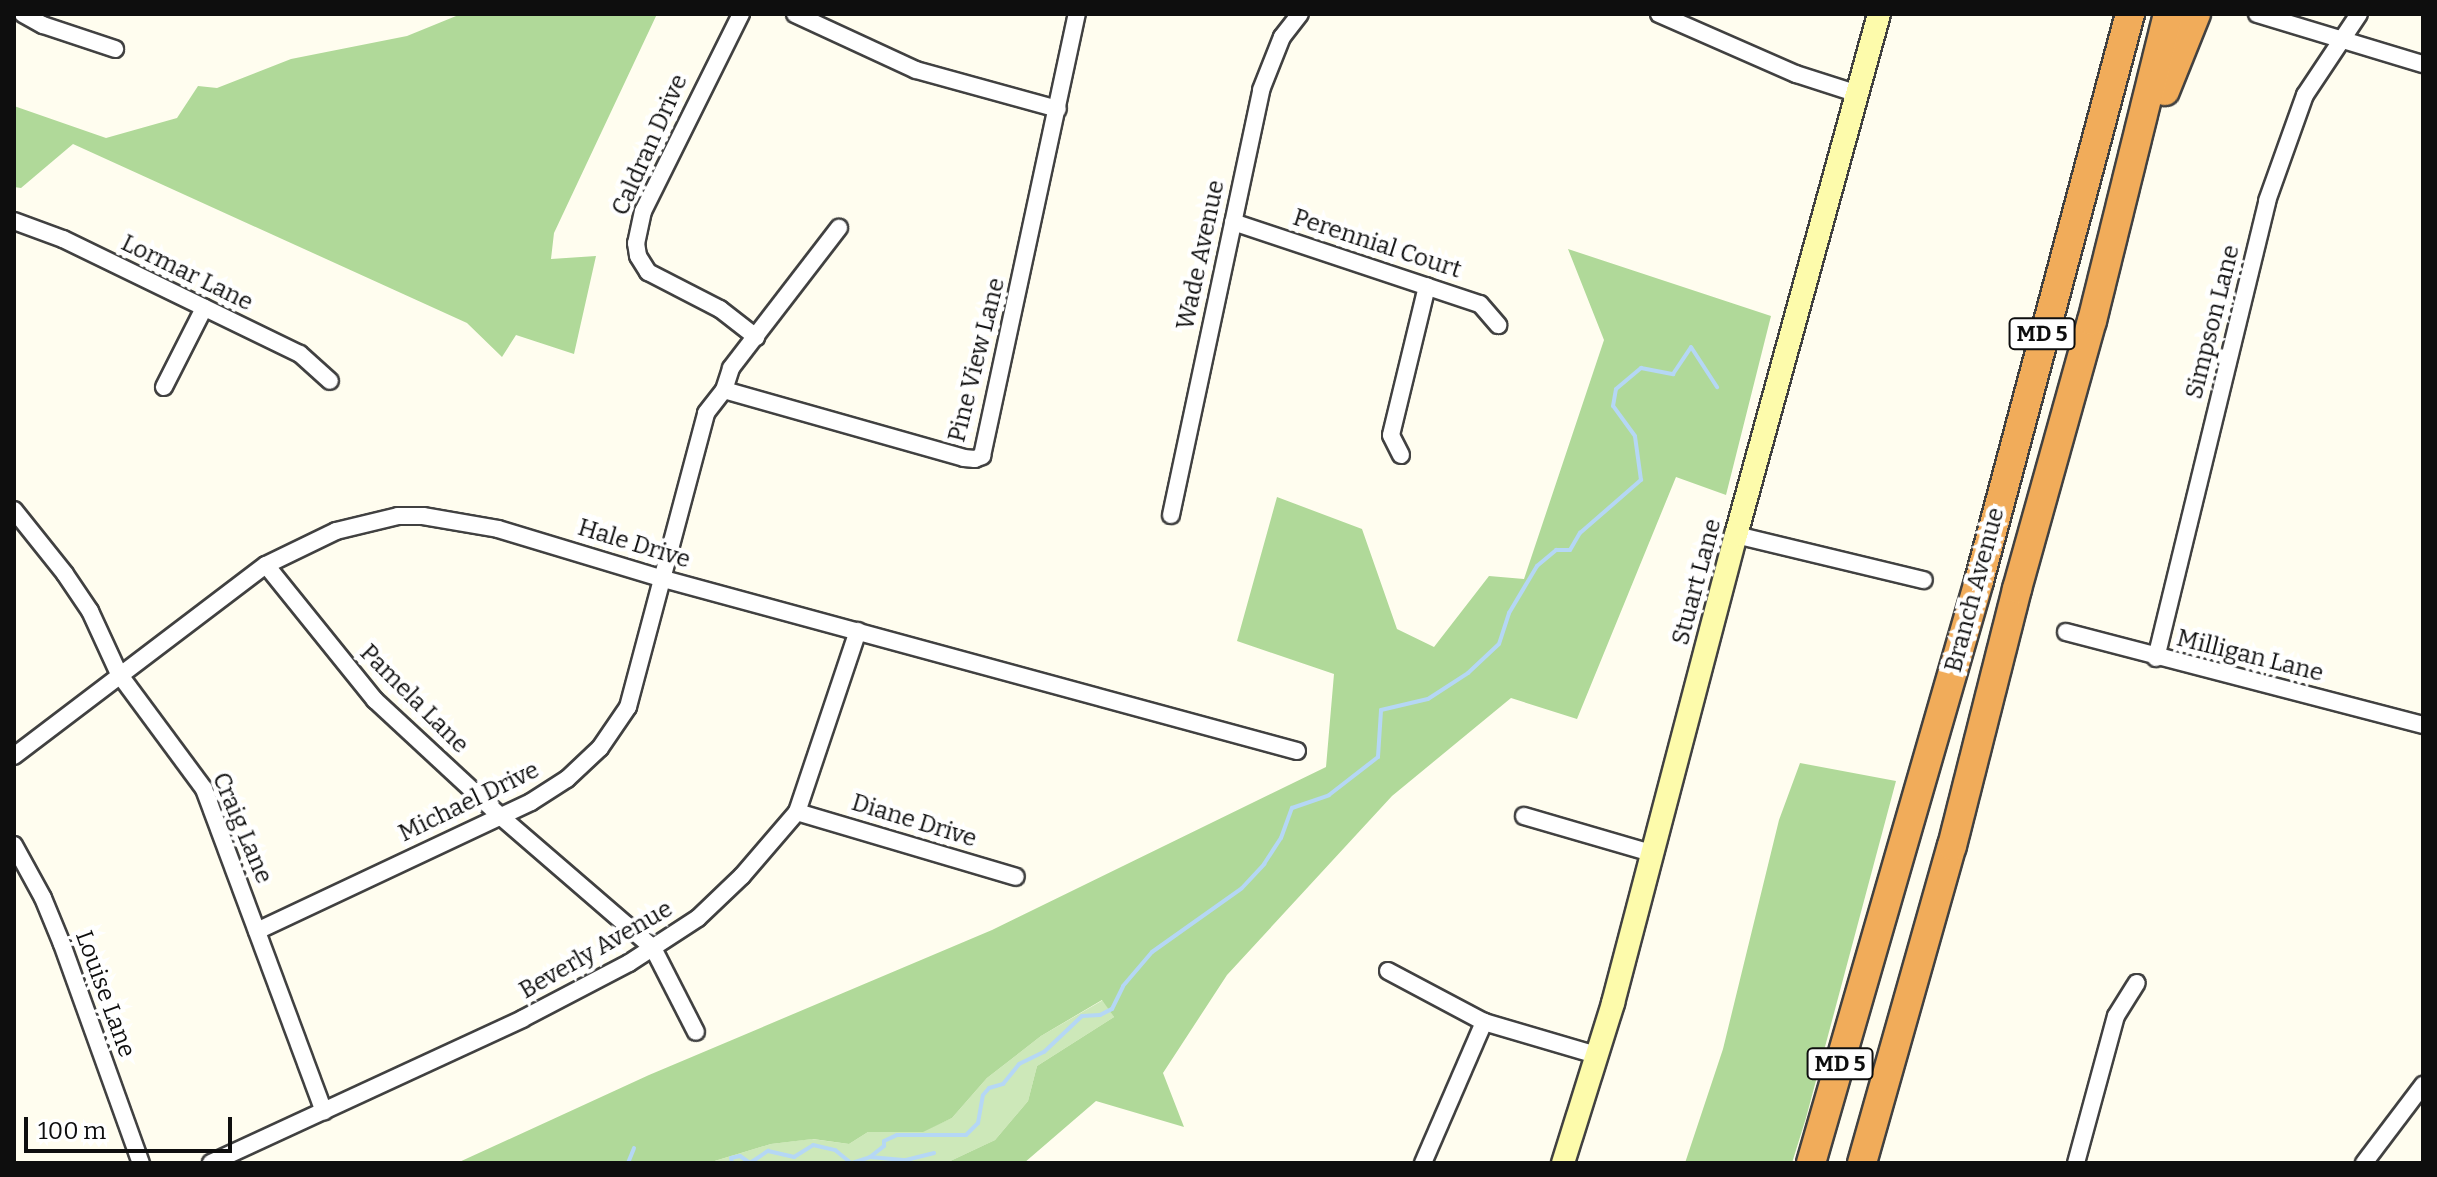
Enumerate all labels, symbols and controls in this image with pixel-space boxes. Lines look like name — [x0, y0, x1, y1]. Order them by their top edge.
street label: Caldran Drive — [606, 70, 694, 220]
street label: Wade Avenue — [1171, 178, 1231, 332]
street label: Perennial Court — [1289, 203, 1465, 285]
street label: Lormar Lane — [116, 229, 258, 317]
street label: Simpson Lane — [2180, 242, 2246, 402]
street label: Pine View Lane — [943, 275, 1011, 445]
road number: MD 5 — [2008, 316, 2076, 352]
street label: Branch Avenue — [1939, 505, 2011, 675]
street label: Hale Drive — [574, 513, 694, 575]
street label: Stuart Lane — [1666, 516, 1728, 648]
street label: Milligan Lane — [2174, 624, 2326, 688]
street label: Pamela Lane — [354, 639, 474, 759]
street label: Michael Drive — [394, 756, 544, 848]
street label: Craig Lane — [206, 768, 278, 888]
street label: Diane Drive — [848, 788, 980, 854]
street label: Beverly Avenue — [514, 895, 678, 1005]
street label: Louise Lane — [69, 927, 141, 1061]
road number: MD 5 — [1806, 1046, 1874, 1082]
scale bar — [28, 1101, 236, 1151]
text: 100 m — [38, 1117, 106, 1145]

